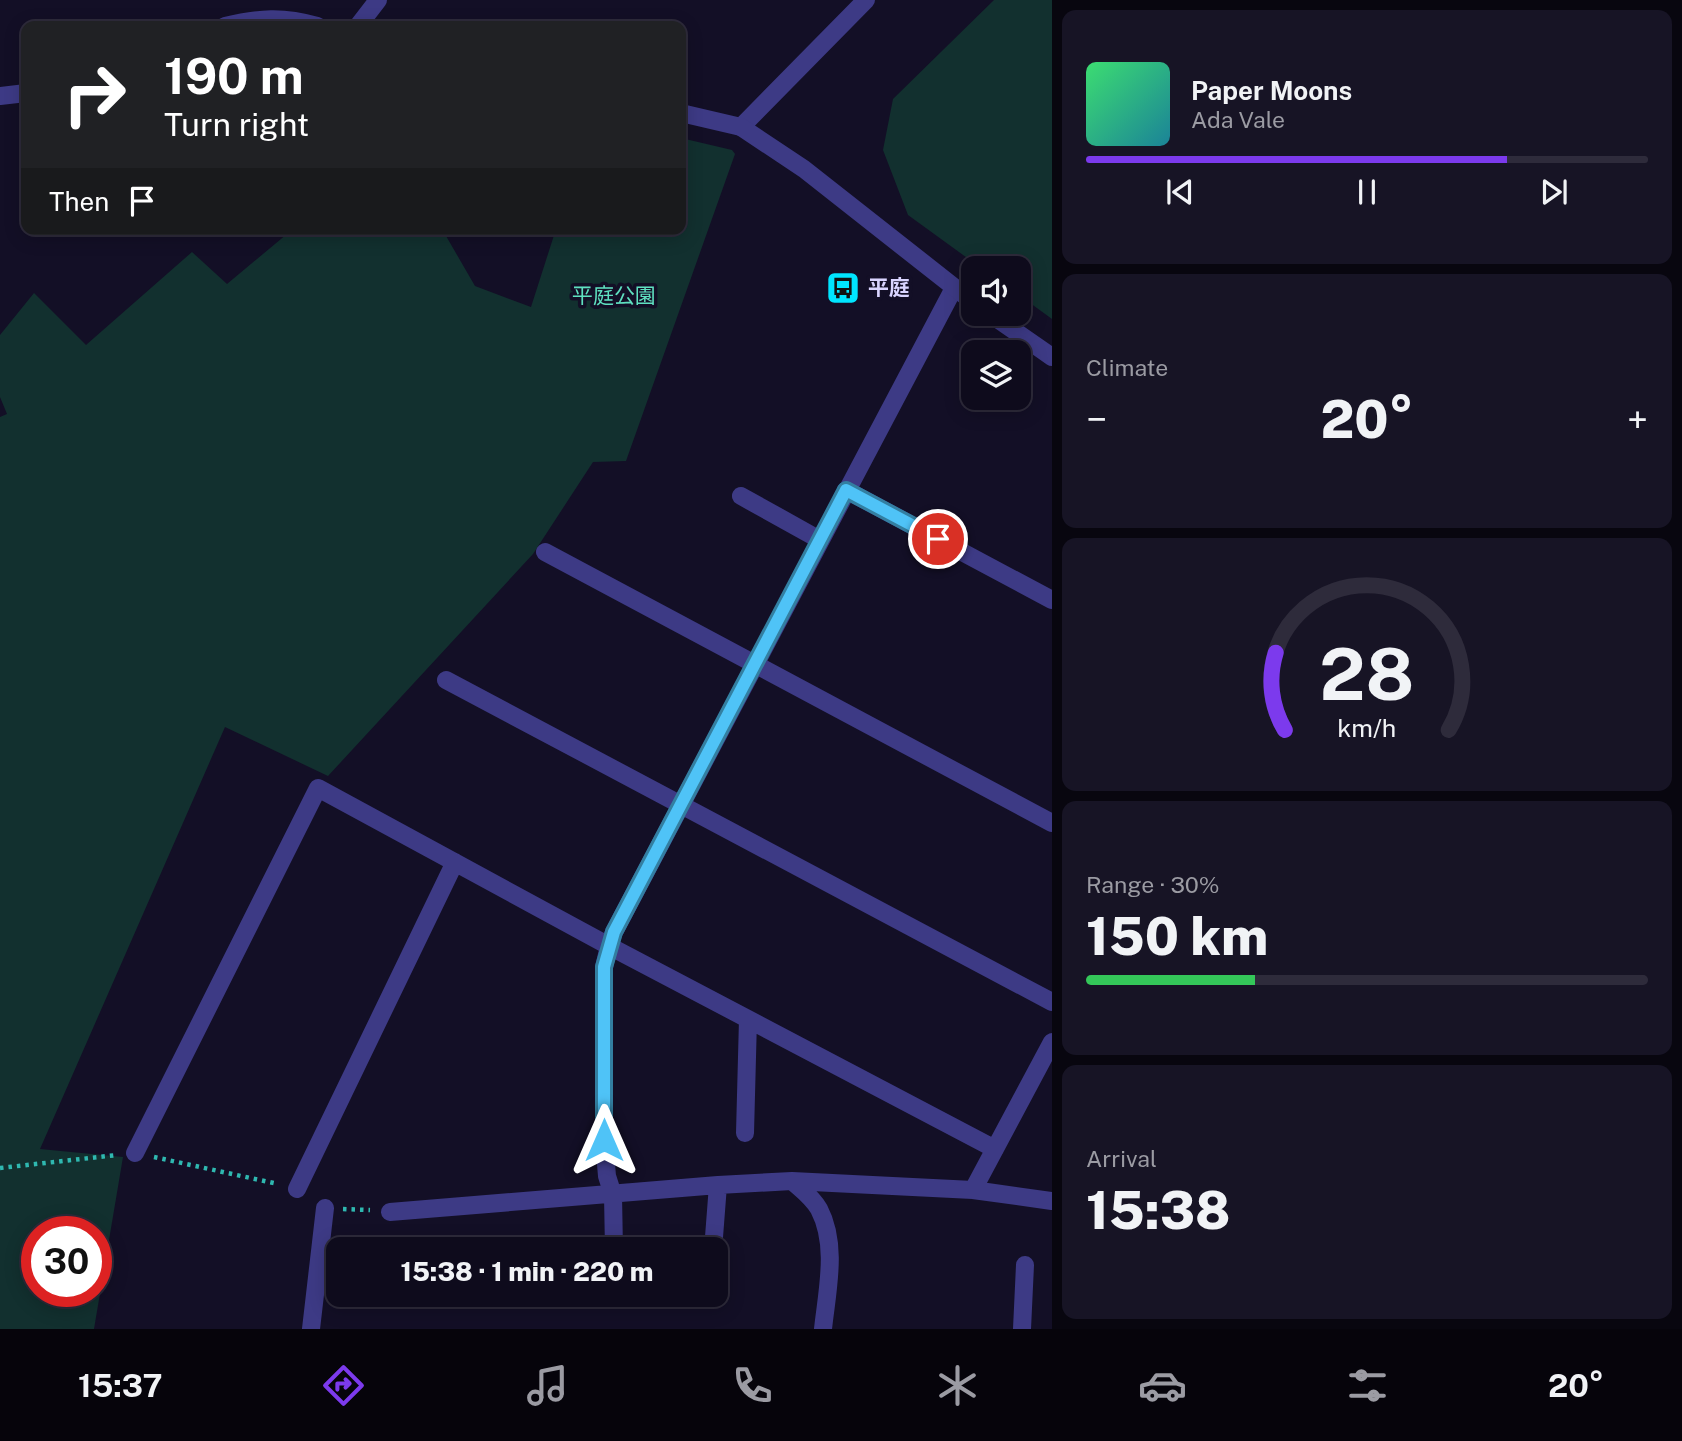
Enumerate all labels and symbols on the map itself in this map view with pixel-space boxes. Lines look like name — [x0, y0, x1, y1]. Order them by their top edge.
bus stop icon: 平庭 — [824, 269, 862, 307]
place label: 平庭 — [868, 275, 910, 300]
park label: 平庭公園 — [572, 283, 656, 308]
pin — [908, 509, 968, 569]
position arrow — [567, 1103, 641, 1177]
speed limit sign: 30 — [21, 1216, 112, 1307]

